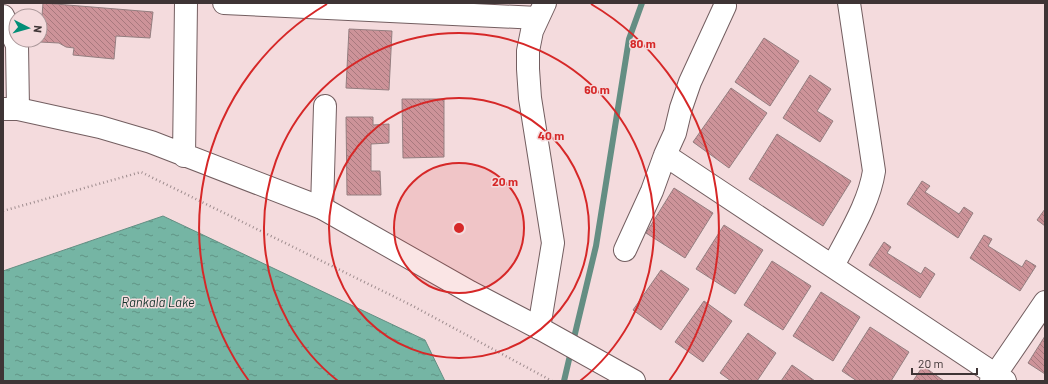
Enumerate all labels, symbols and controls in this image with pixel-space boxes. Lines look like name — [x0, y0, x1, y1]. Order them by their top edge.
north arrow — [8, 8, 48, 48]
text: N — [32, 25, 45, 33]
text: 80 m — [630, 36, 656, 50]
text: 60 m — [584, 82, 610, 96]
text: 40 m — [538, 128, 564, 142]
text: 20 m — [492, 174, 518, 188]
centre of rings — [452, 221, 466, 235]
water label: Rankala Lake — [121, 294, 195, 310]
scale bar — [912, 350, 977, 376]
text: 20 m — [918, 356, 944, 370]

